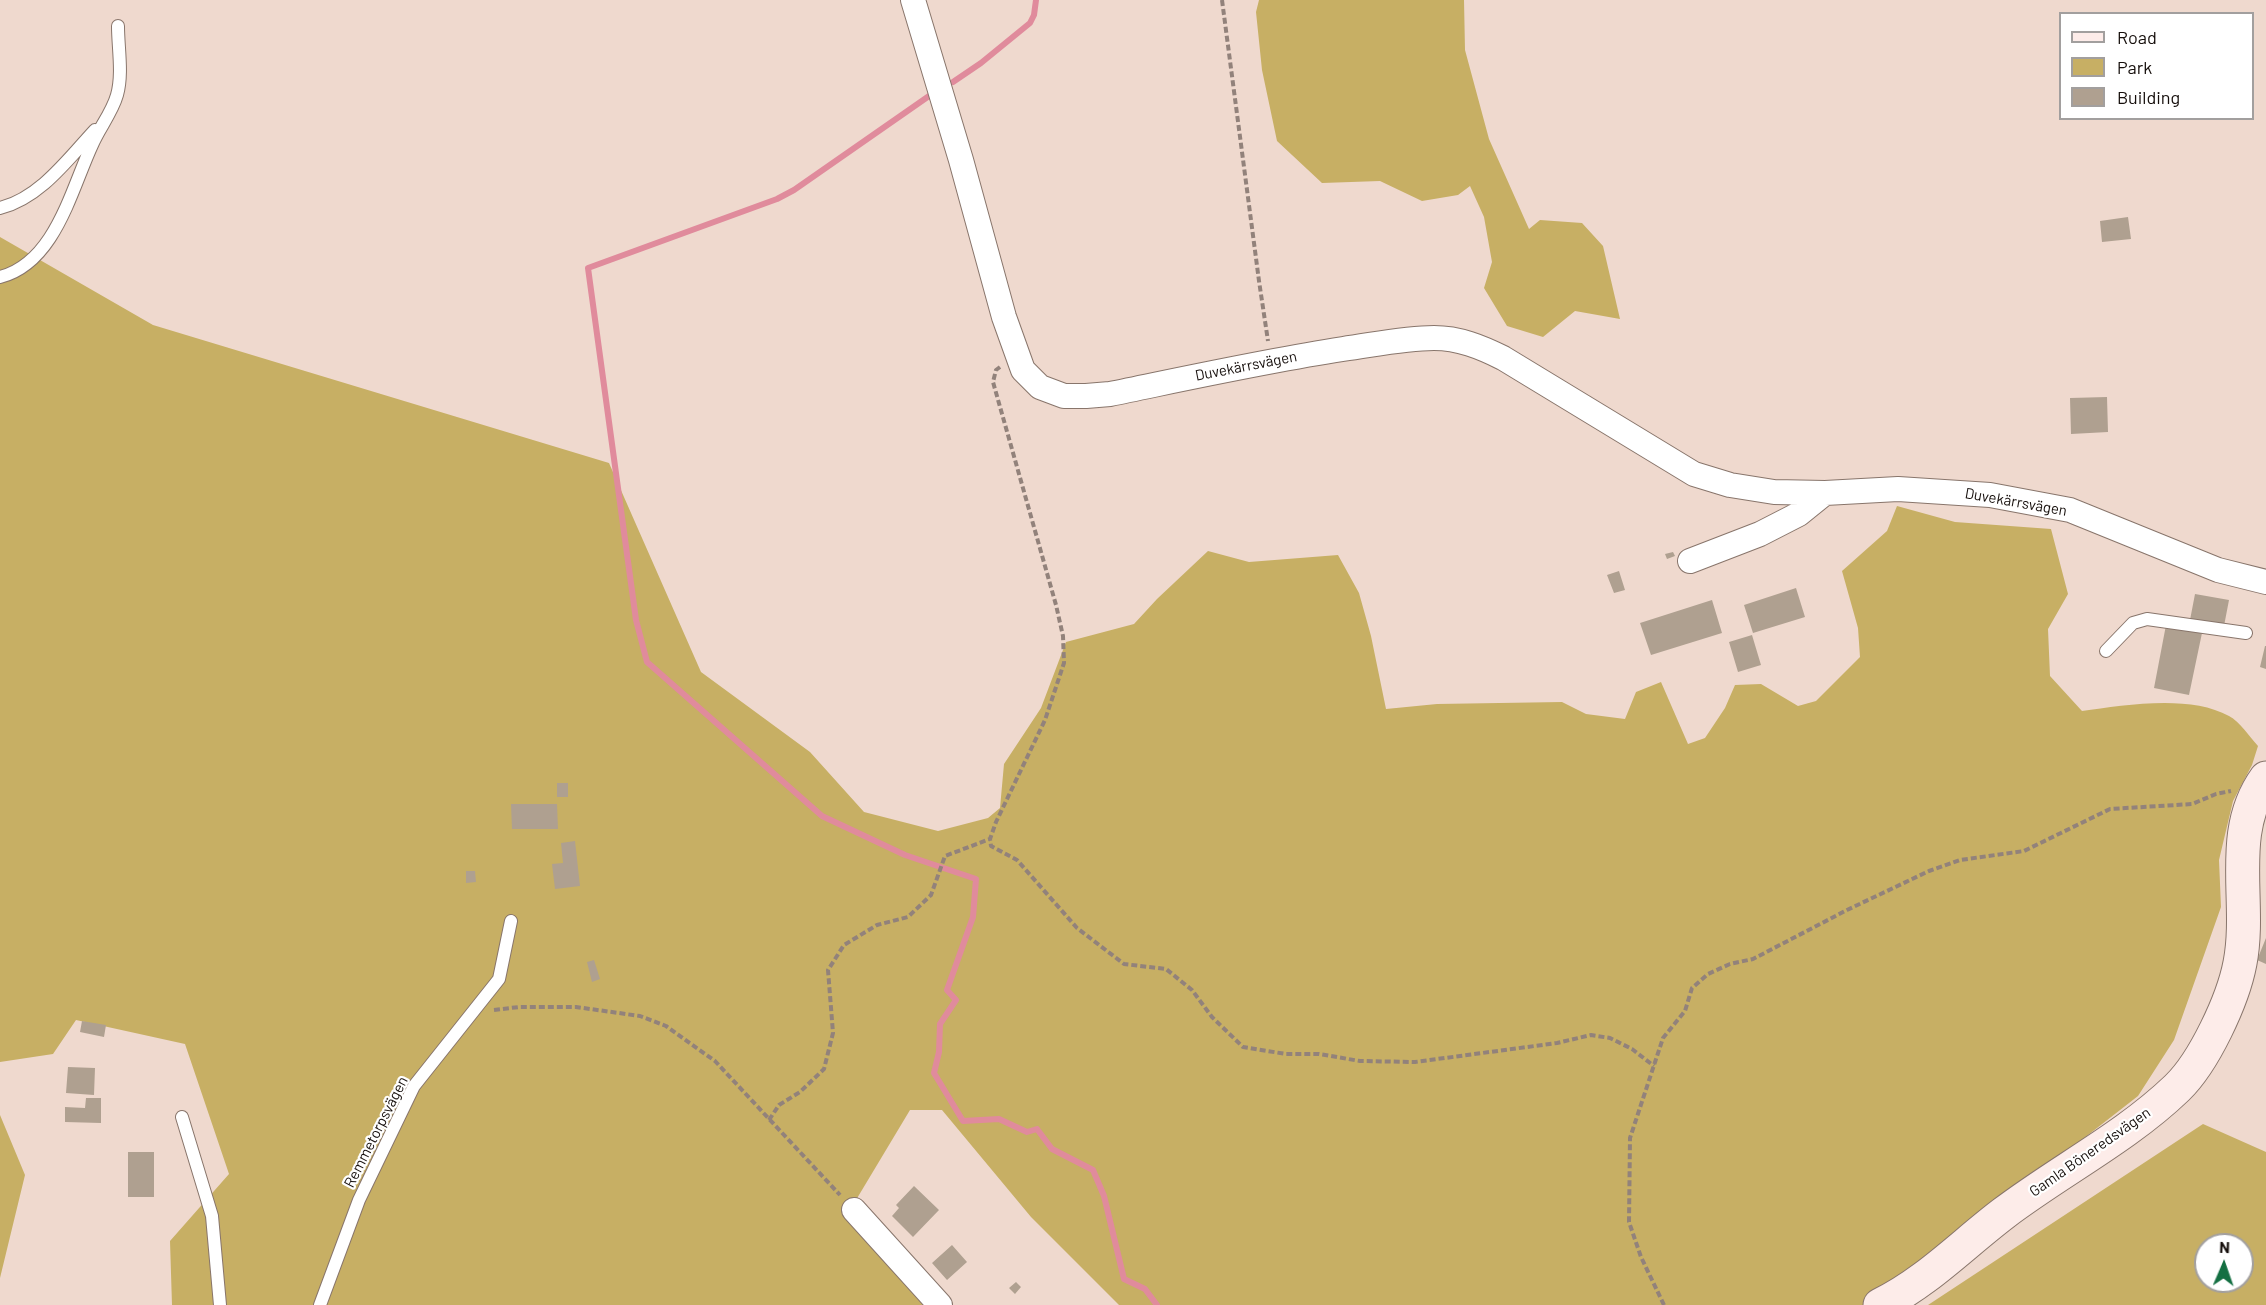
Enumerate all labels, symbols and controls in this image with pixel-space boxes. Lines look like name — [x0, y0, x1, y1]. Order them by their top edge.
legend — [2059, 12, 2254, 120]
text: Road — [2117, 26, 2157, 48]
text: Park — [2117, 56, 2152, 78]
text: Building — [2117, 86, 2180, 108]
street label: Duvekärrsvägen — [1194, 347, 1298, 385]
street label: Duvekärrsvägen — [1964, 484, 2068, 520]
street label: Remmetorpsvägen — [340, 1073, 412, 1191]
street label: Gamla Böneredsvägen — [2026, 1103, 2154, 1201]
north arrow — [2194, 1233, 2254, 1293]
text: N — [2219, 1237, 2230, 1256]

